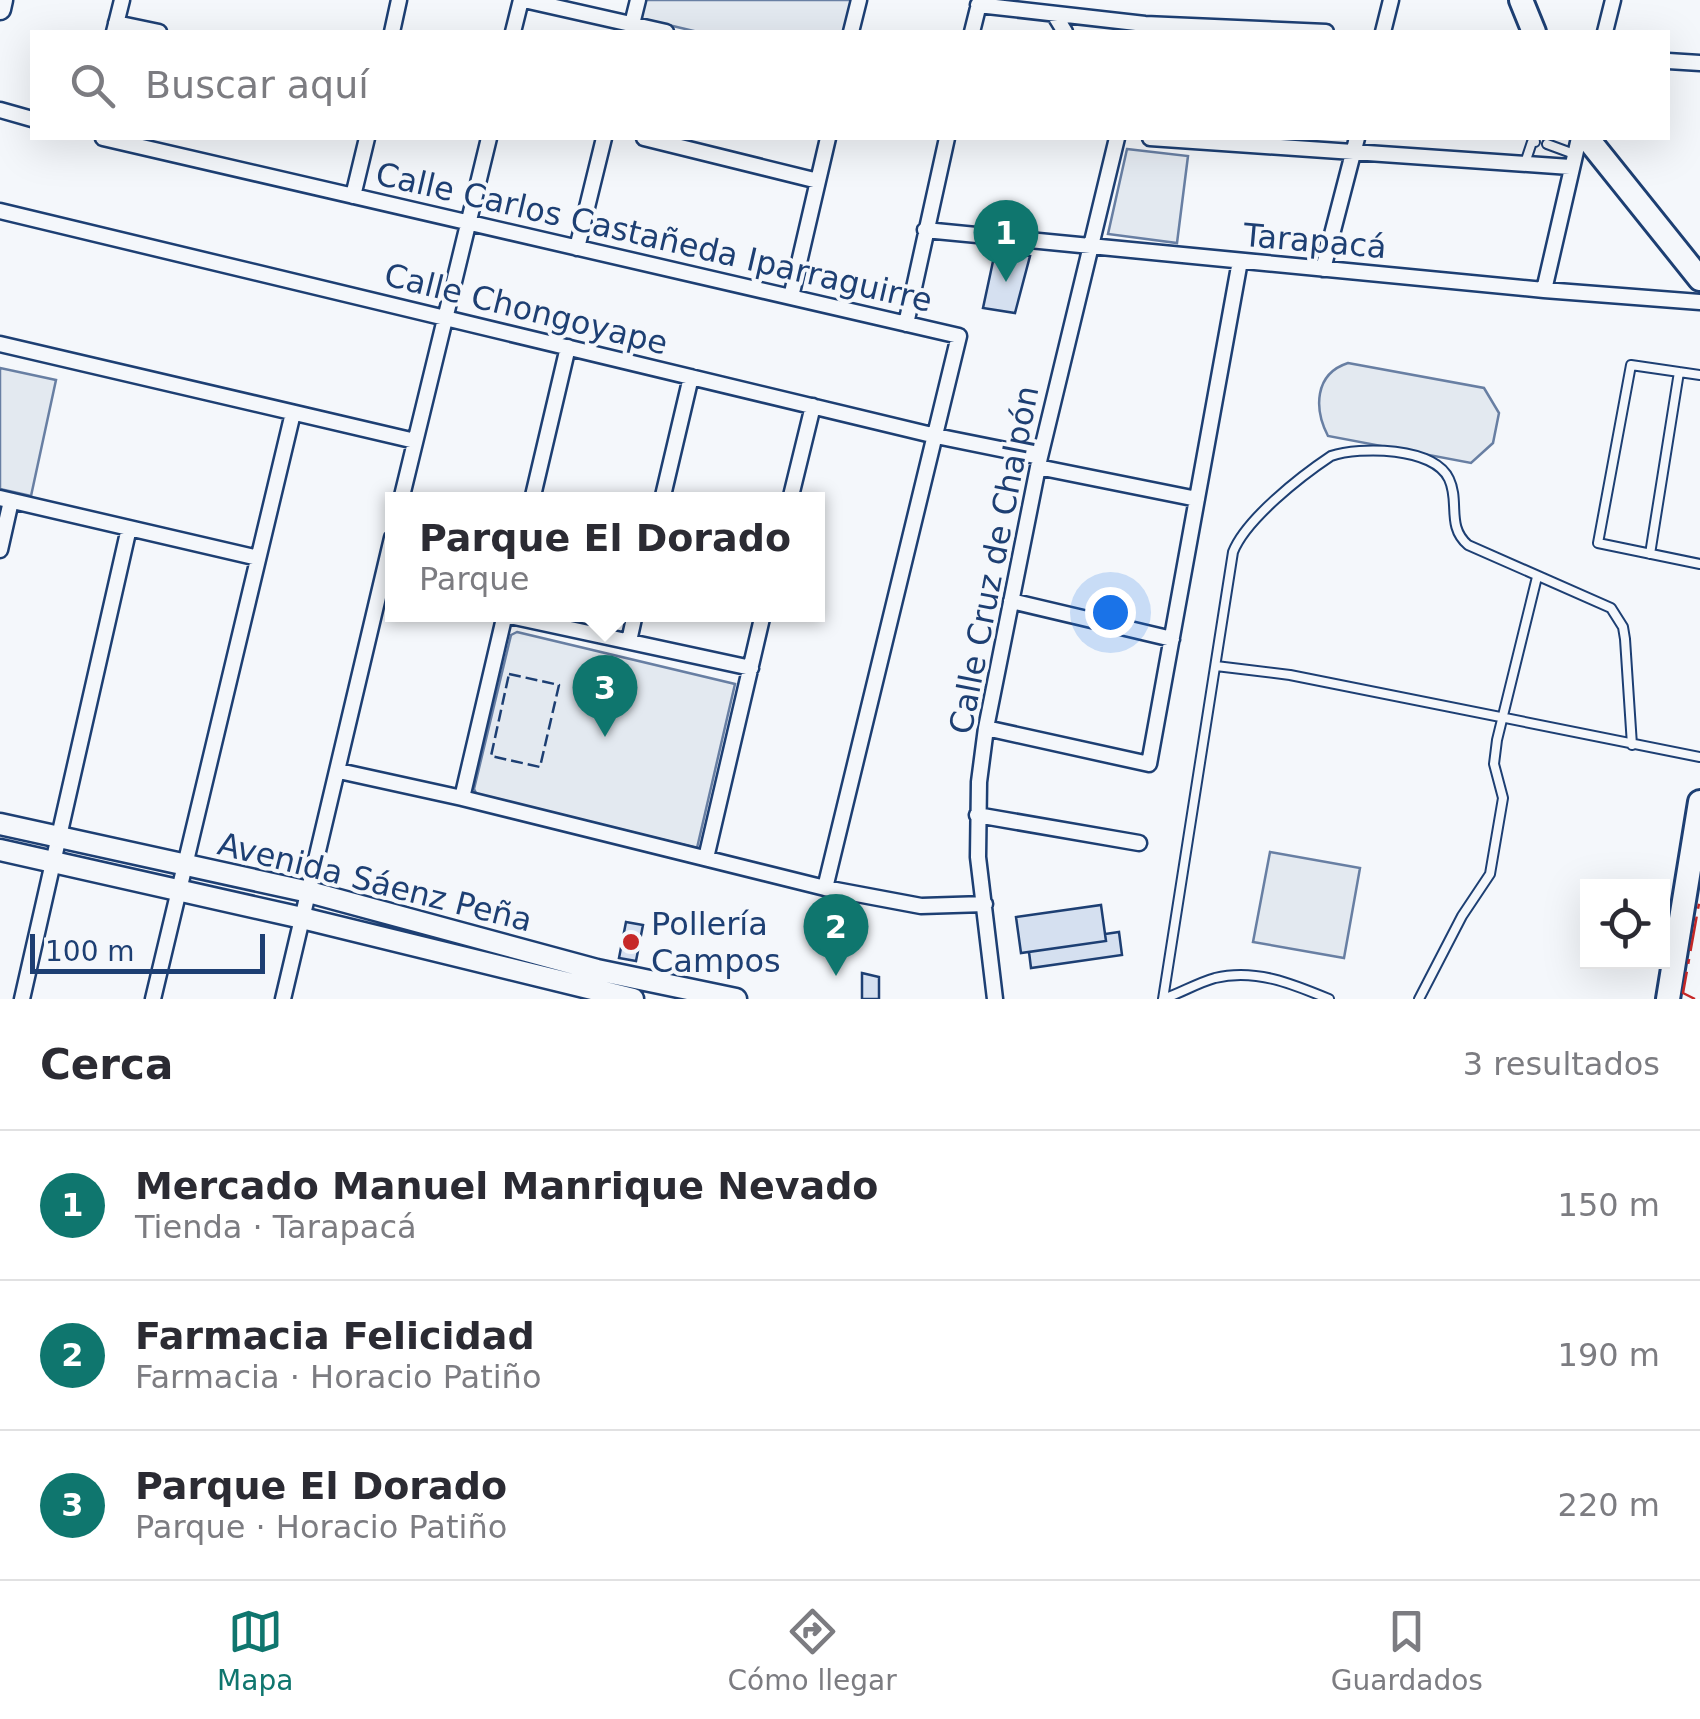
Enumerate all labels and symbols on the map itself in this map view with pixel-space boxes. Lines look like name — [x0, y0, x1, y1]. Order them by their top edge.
street label: Calle Carlos Castañeda Iparraguirre — [372, 154, 936, 320]
pin: 1 — [974, 200, 1038, 282]
street label: Tarapacá — [1241, 216, 1388, 266]
street label: Calle Chongoyape — [380, 255, 672, 363]
street label: Calle Cruz de Chalpón — [942, 383, 1046, 737]
your location — [1085, 587, 1136, 638]
pin: 3 — [572, 654, 638, 737]
street label: Avenida Sáenz Peña — [214, 825, 536, 939]
pin: 2 — [804, 894, 868, 976]
place label: Pollería Campos — [651, 905, 781, 980]
scale bar — [30, 929, 265, 974]
marker: Pollería Campos — [620, 931, 642, 953]

